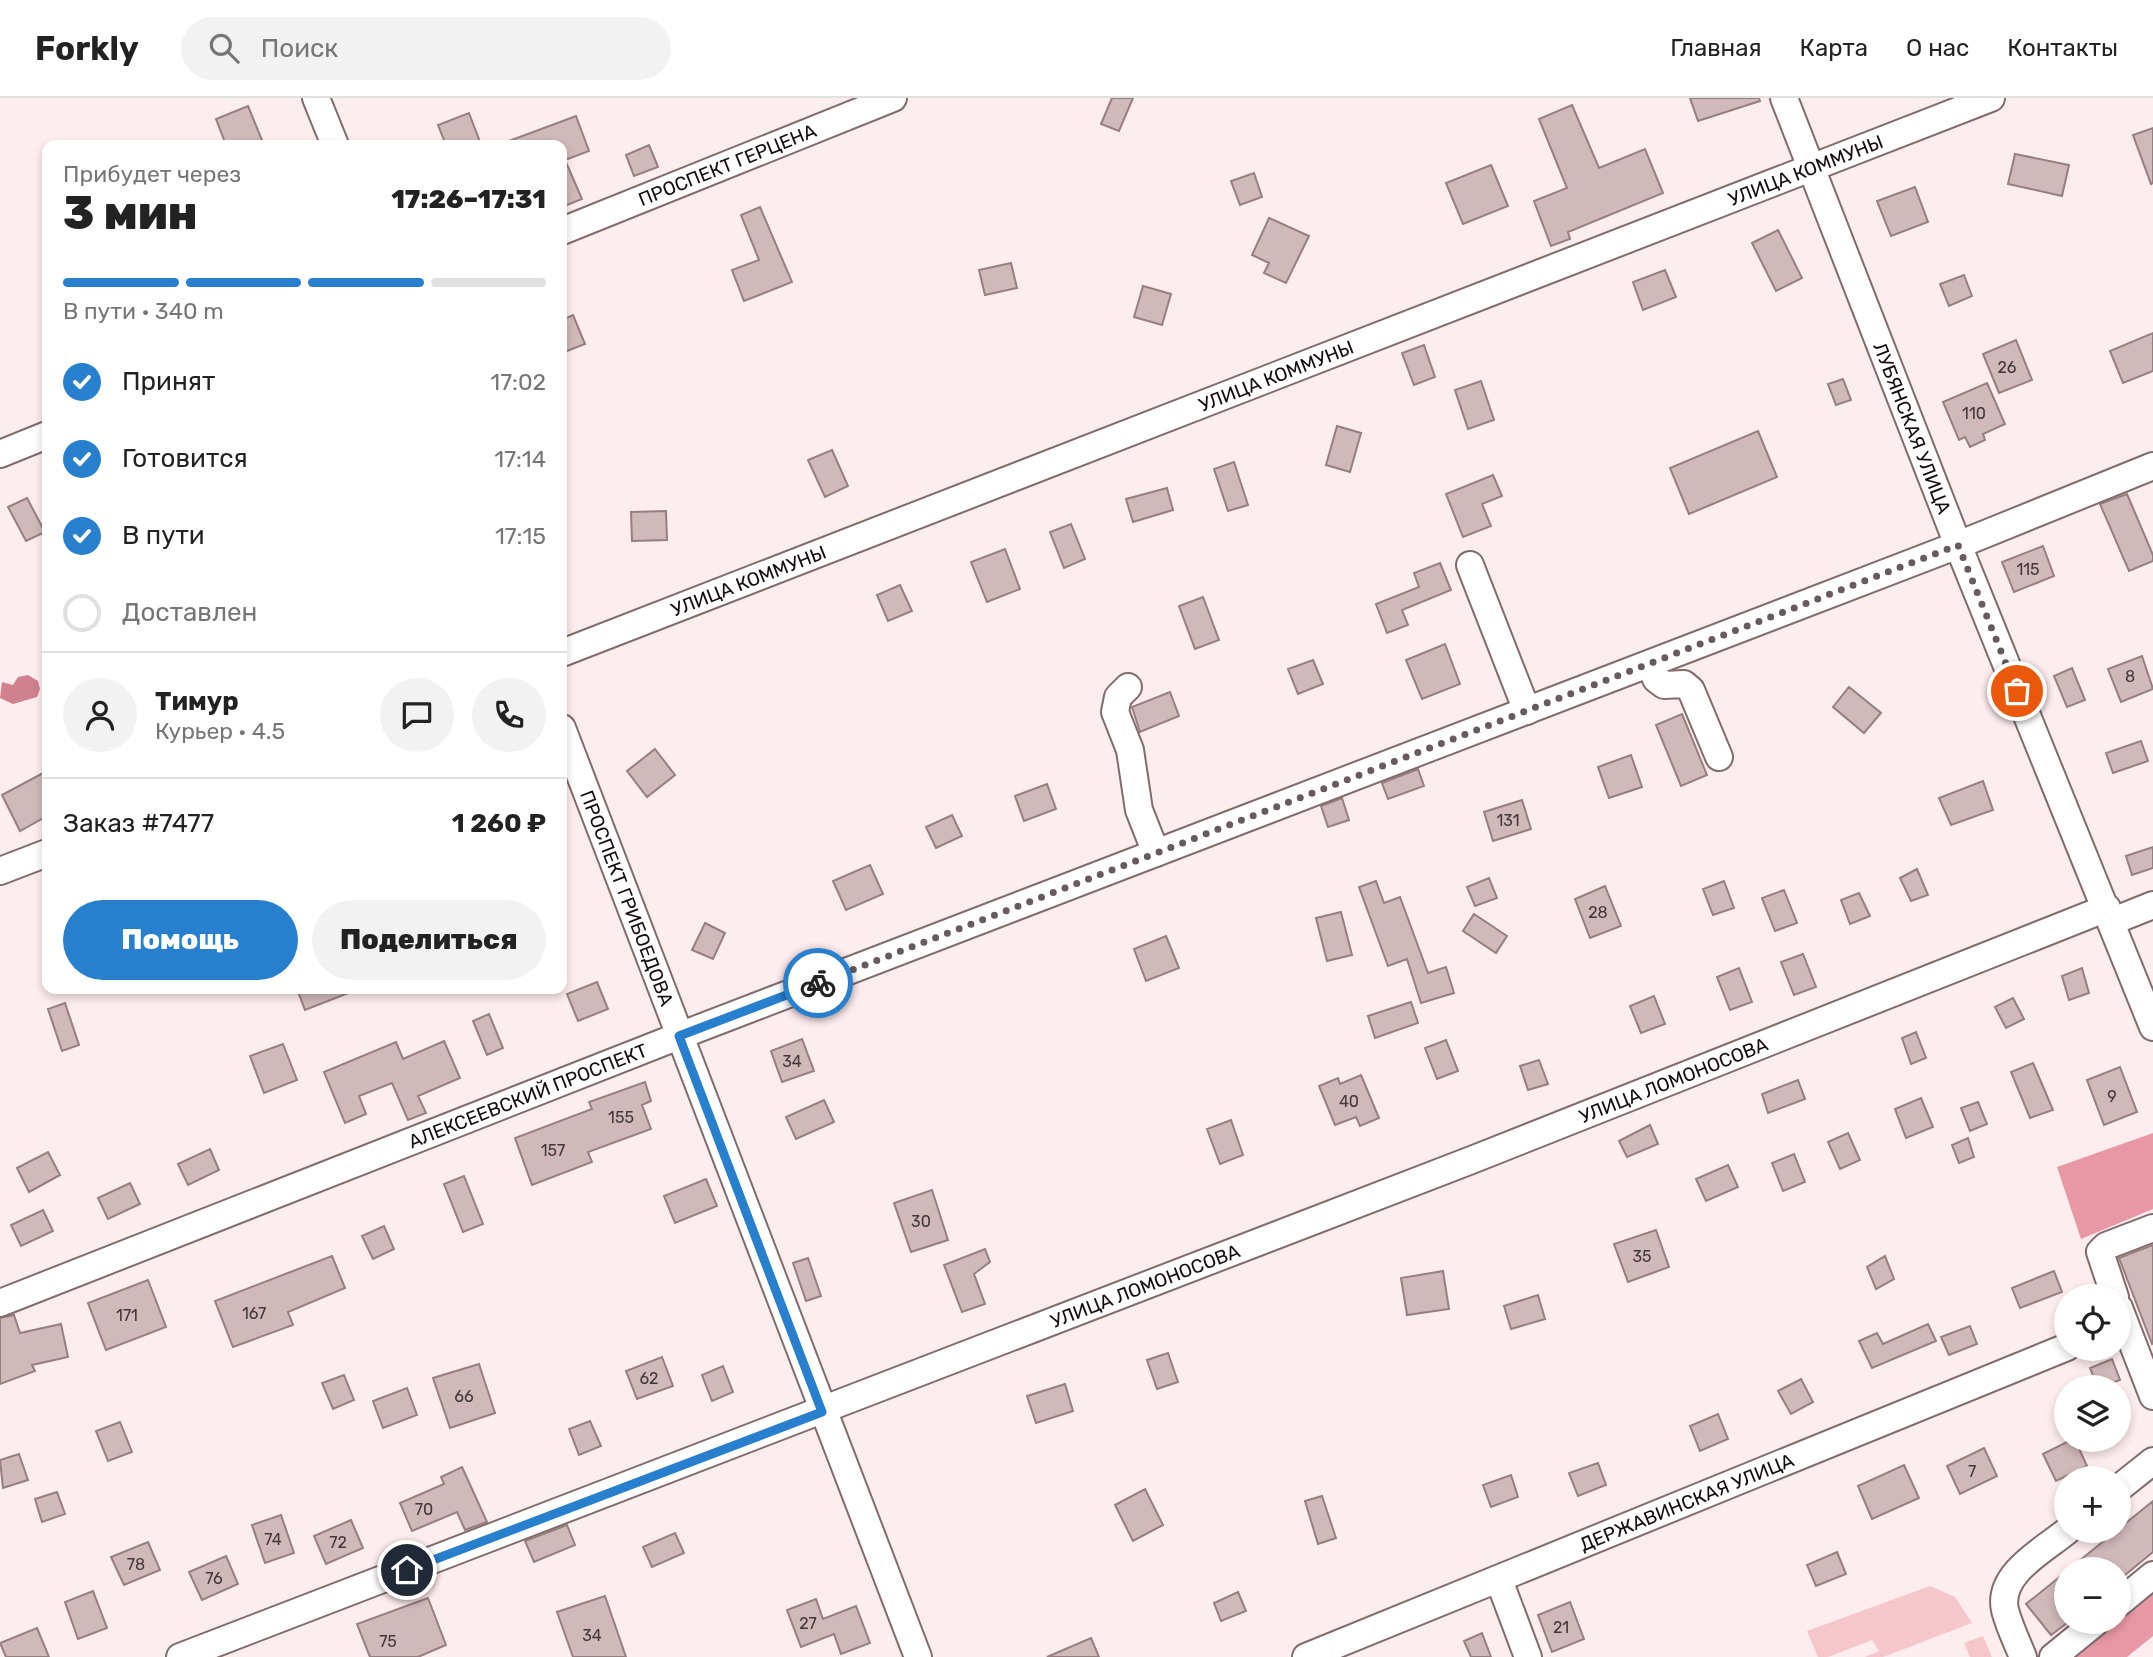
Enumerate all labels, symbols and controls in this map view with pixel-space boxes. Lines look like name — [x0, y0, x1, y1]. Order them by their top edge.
search box — [181, 17, 671, 80]
text: Forkly — [35, 29, 139, 68]
icon: search — [205, 29, 243, 67]
text: Поиск — [261, 33, 338, 64]
text: Главная — [1670, 34, 1762, 62]
text: Карта — [1800, 34, 1868, 62]
text: О нас — [1906, 34, 1969, 62]
text: Контакты — [2007, 34, 2118, 62]
street label: ПРОСПЕКТ ГЕРЦЕНА — [635, 119, 820, 211]
street label: УЛИЦА КОММУНЫ — [1725, 130, 1886, 211]
text: Прибудет через — [63, 160, 241, 188]
text: 17:26–17:31 — [391, 184, 546, 215]
text: 3 мин — [63, 186, 198, 241]
text: В пути · 340 m — [63, 297, 224, 325]
street label: УЛИЦА КОММУНЫ — [1195, 336, 1357, 417]
street label: ЛУБЯНСКАЯ УЛИЦА — [1868, 339, 1956, 518]
house number: 26 — [1997, 358, 2017, 377]
icon: check — [63, 363, 101, 401]
text: Принят — [122, 366, 215, 397]
text: 17:02 — [490, 368, 546, 396]
house number: 110 — [1962, 404, 1986, 423]
icon: check — [63, 440, 101, 478]
text: Готовится — [122, 443, 248, 474]
text: 17:14 — [494, 445, 546, 473]
icon: check — [63, 517, 101, 555]
text: В пути — [122, 520, 205, 551]
text: 17:15 — [495, 522, 546, 550]
street label: УЛИЦА КОММУНЫ — [668, 541, 829, 622]
house number: 115 — [2016, 560, 2040, 579]
text: Доставлен — [122, 597, 257, 628]
pin — [1987, 661, 2047, 721]
house number: 8 — [2125, 667, 2135, 686]
icon: bag — [1998, 672, 2036, 710]
button: person — [63, 678, 137, 752]
button: chat — [380, 678, 454, 752]
button: phone — [472, 678, 546, 752]
text: Тимур — [155, 686, 239, 717]
text: Курьер · 4.5 — [155, 717, 285, 745]
street label: ПРОСПЕКТ ГРИБОЕДОВА — [575, 787, 678, 1009]
text: Заказ #7477 — [63, 808, 214, 839]
text: 1 260 ₽ — [452, 808, 546, 839]
house number: 131 — [1496, 811, 1520, 830]
button: Помощь — [63, 900, 298, 980]
button: Поделиться — [312, 900, 546, 980]
house number: 28 — [1588, 903, 1608, 922]
courier — [783, 948, 853, 1018]
icon: bike — [799, 964, 837, 1002]
street label: УЛИЦА ЛОМОНОСОВА — [1576, 1033, 1772, 1128]
street label: АЛЕКСЕЕВСКИЙ ПРОСПЕКТ — [405, 1039, 651, 1153]
house number: 34 — [782, 1052, 802, 1071]
house number: 9 — [2107, 1087, 2117, 1106]
house number: 40 — [1339, 1092, 1359, 1111]
house number: 155 — [608, 1108, 634, 1127]
house number: 157 — [541, 1141, 565, 1160]
house number: 30 — [911, 1212, 931, 1231]
street label: УЛИЦА ЛОМОНОСОВА — [1047, 1239, 1243, 1333]
house number: 35 — [1632, 1247, 1652, 1266]
map controls — [2054, 1284, 2131, 1634]
button: locate — [2054, 1284, 2131, 1361]
house number: 167 — [242, 1304, 266, 1323]
house number: 171 — [116, 1306, 138, 1325]
house number: 62 — [639, 1369, 659, 1388]
button: layers — [2054, 1375, 2131, 1452]
house number: 66 — [454, 1387, 474, 1406]
street label: ДЕРЖАВИНСКАЯ УЛИЦА — [1577, 1449, 1797, 1556]
house number: 7 — [1968, 1462, 1976, 1481]
button: + — [2054, 1466, 2131, 1543]
house number: 70 — [415, 1500, 433, 1519]
house number: 74 — [264, 1530, 282, 1549]
house number: 72 — [329, 1533, 347, 1552]
pin — [377, 1540, 437, 1600]
icon: home — [388, 1551, 426, 1589]
house number: 78 — [127, 1555, 145, 1574]
button: − — [2054, 1557, 2131, 1634]
house number: 76 — [205, 1569, 223, 1588]
house number: 27 — [799, 1614, 817, 1633]
house number: 21 — [1553, 1618, 1569, 1637]
house number: 34 — [582, 1626, 602, 1645]
house number: 75 — [379, 1632, 397, 1651]

